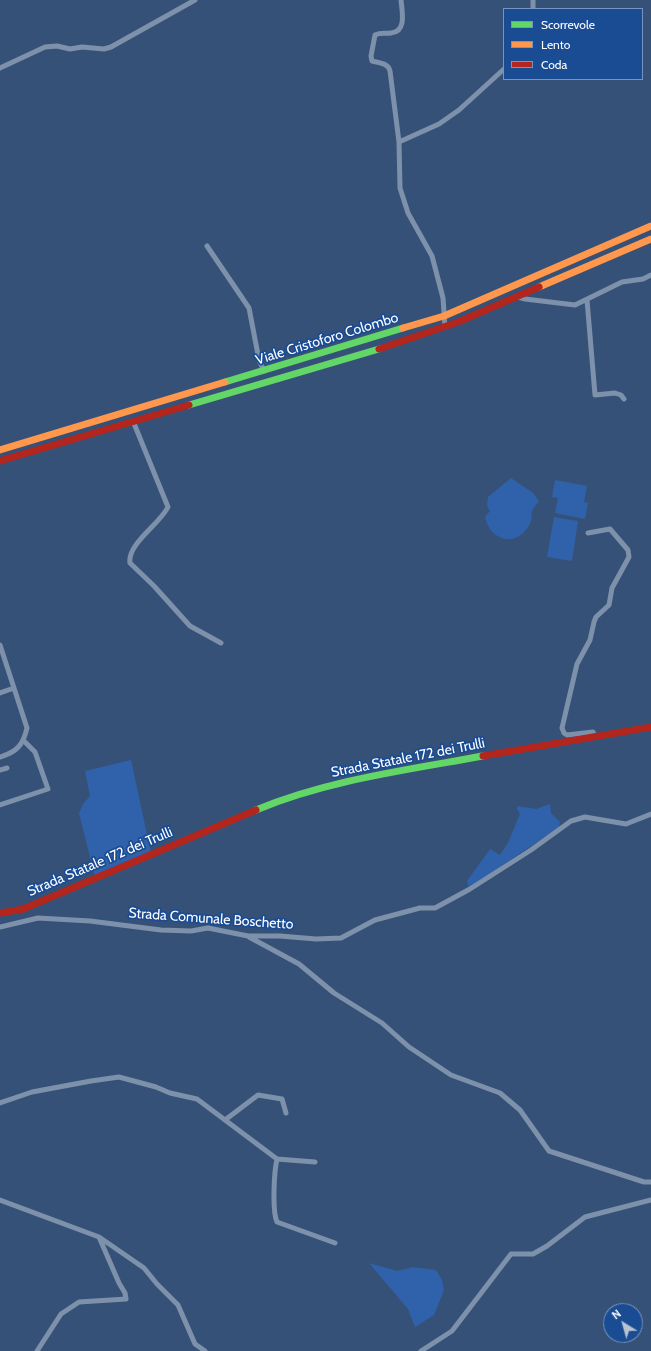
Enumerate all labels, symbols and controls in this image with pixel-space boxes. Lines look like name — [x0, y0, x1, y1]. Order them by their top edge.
legend — [503, 8, 643, 80]
text: Scorrevole — [541, 17, 595, 32]
text: Lento — [541, 37, 570, 52]
text: Coda — [541, 57, 567, 72]
street label: Viale Cristoforo Colombo — [254, 309, 400, 369]
street label: Strada Statale 172 dei Trulli — [330, 735, 486, 781]
street label: Strada Statale 172 dei Trulli — [25, 824, 175, 900]
street label: Strada Comunale Boschetto — [128, 905, 294, 933]
north arrow — [603, 1303, 643, 1343]
text: N — [609, 1306, 624, 1322]

